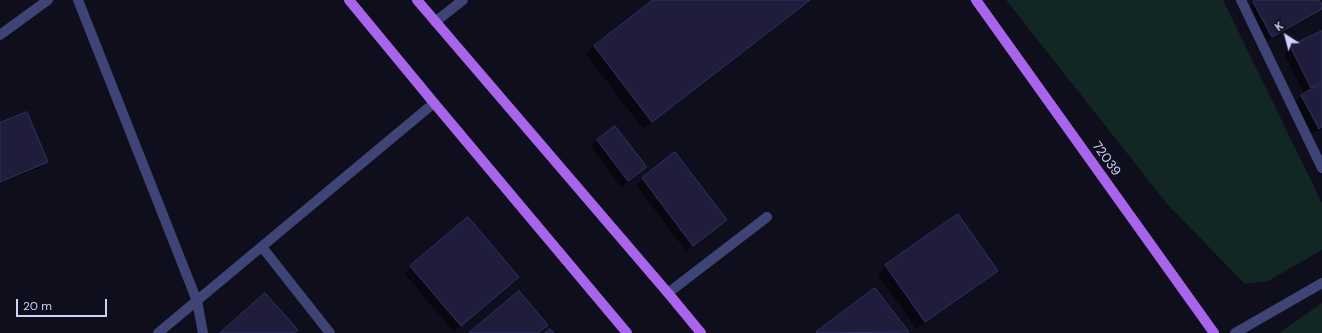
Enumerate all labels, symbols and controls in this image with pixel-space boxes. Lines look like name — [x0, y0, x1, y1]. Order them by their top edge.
north arrow — [1266, 16, 1306, 56]
text: K — [1272, 19, 1286, 34]
street label: 72039 — [1088, 139, 1124, 179]
scale bar — [18, 291, 109, 317]
text: 20 m — [23, 298, 52, 314]

